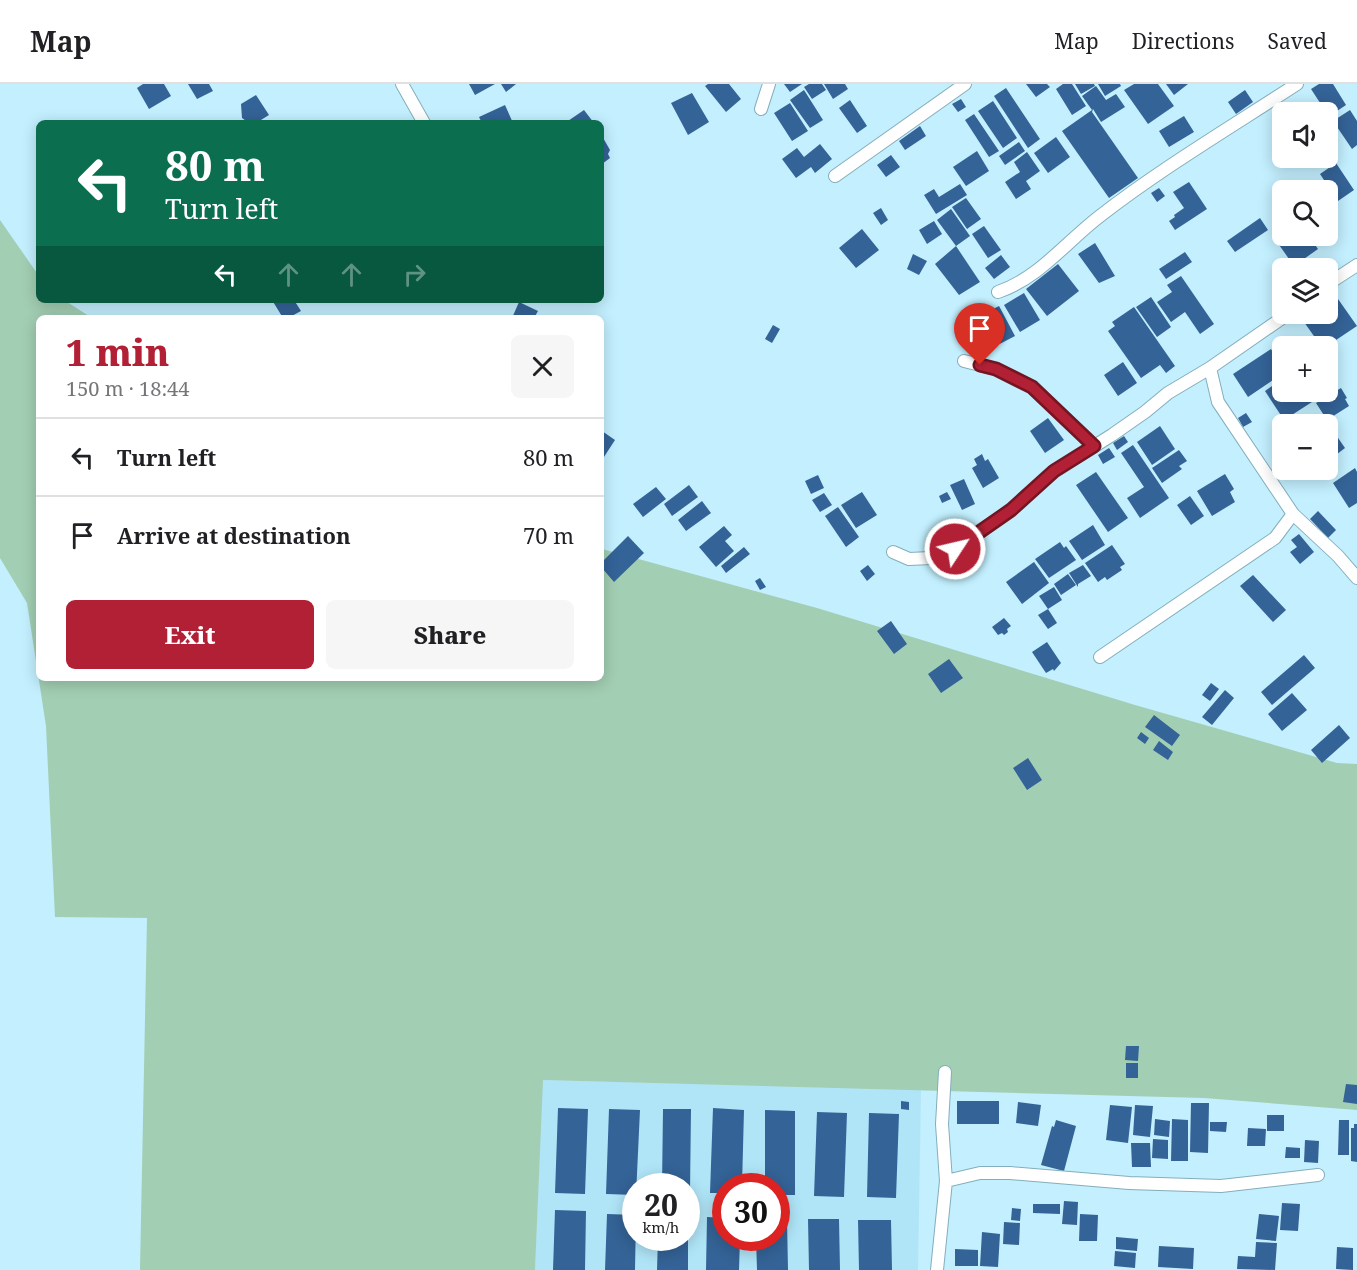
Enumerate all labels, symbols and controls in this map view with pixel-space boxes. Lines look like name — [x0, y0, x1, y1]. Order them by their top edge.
text: Map — [30, 22, 92, 60]
text: Map — [1054, 27, 1099, 55]
text: Directions — [1132, 27, 1234, 55]
text: Saved — [1267, 27, 1327, 55]
map controls — [1272, 102, 1338, 480]
button: sound — [1272, 102, 1338, 168]
text: 80 m — [165, 136, 265, 193]
icon: left — [66, 144, 144, 222]
button: search — [1272, 180, 1338, 246]
text: Turn left — [165, 190, 278, 227]
icon: left — [209, 258, 242, 291]
icon: ahead — [272, 258, 305, 291]
icon: ahead — [335, 258, 368, 291]
icon: right — [398, 258, 431, 291]
button: layers — [1272, 258, 1338, 324]
pin — [954, 303, 1005, 365]
icon: arrive — [963, 312, 996, 345]
text: 1 min — [66, 328, 169, 377]
button: close — [511, 335, 574, 398]
button: + — [1272, 336, 1338, 402]
text: 150 m · 18:44 — [66, 375, 189, 402]
button: − — [1272, 414, 1338, 480]
icon: left — [66, 441, 99, 474]
text: Turn left — [117, 442, 216, 472]
text: 80 m — [523, 442, 574, 472]
position arrow — [923, 517, 987, 581]
icon: arrive — [66, 519, 99, 552]
text: Arrive at destination — [117, 520, 351, 550]
text: 70 m — [523, 520, 574, 550]
button: Exit — [66, 600, 314, 669]
button: Share — [326, 600, 574, 669]
speed limit sign: 30 — [712, 1173, 790, 1251]
text: 20 — [644, 1184, 678, 1225]
text: km/h — [643, 1217, 679, 1237]

